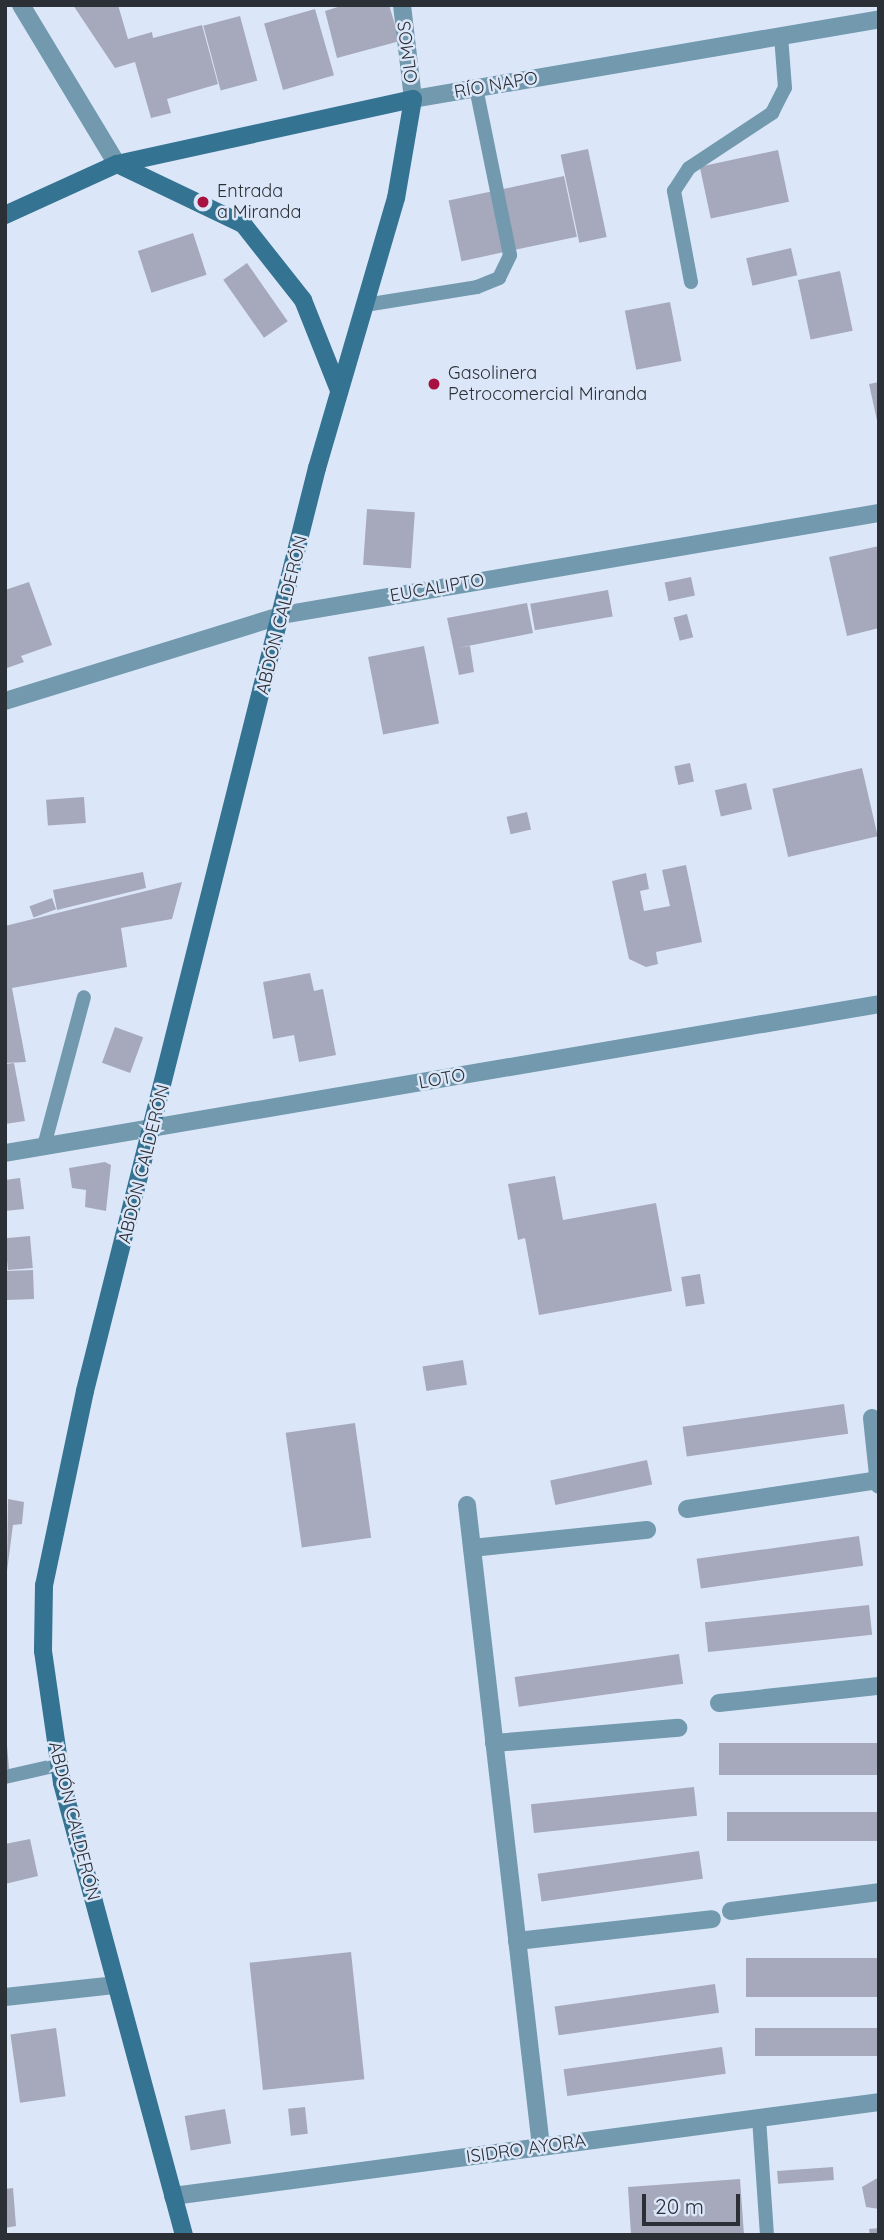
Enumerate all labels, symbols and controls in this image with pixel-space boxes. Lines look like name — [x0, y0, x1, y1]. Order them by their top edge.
street label: OLMOS — [393, 20, 423, 84]
street label: RÍO NAPO — [453, 67, 539, 103]
place label: Entrada a Miranda — [217, 181, 301, 224]
marker: Entrada a Miranda — [195, 194, 211, 210]
place label: Gasolinera Petrocomercial Miranda — [448, 363, 647, 406]
marker: Gasolinera Petrocomercial Miranda — [426, 376, 442, 392]
street label: ABDÓN CALDERÓN — [252, 533, 312, 697]
street label: EUCALIPTO — [388, 569, 486, 607]
street label: LOTO — [417, 1064, 467, 1094]
street label: ABDÓN CALDERÓN — [114, 1082, 174, 1246]
street label: ABDÓN CALDERÓN — [44, 1739, 104, 1903]
street label: ISIDRO AYORA — [465, 2130, 587, 2168]
scale bar — [646, 2180, 744, 2224]
text: 20 m — [655, 2193, 704, 2219]

